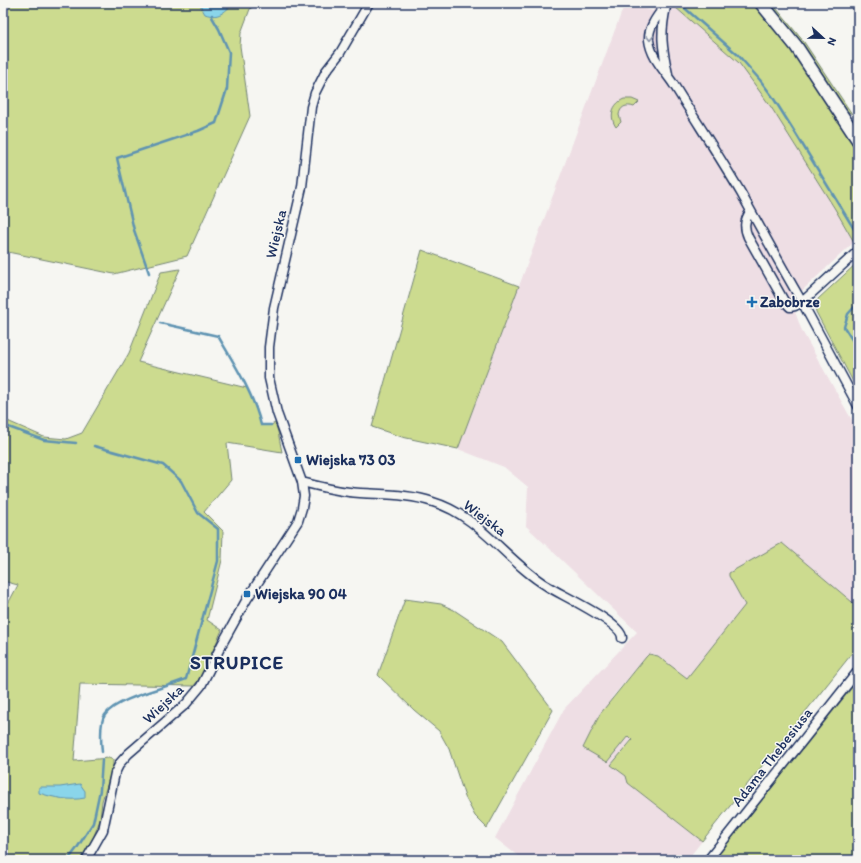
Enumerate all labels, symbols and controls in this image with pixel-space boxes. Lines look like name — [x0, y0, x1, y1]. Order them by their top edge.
north arrow — [803, 18, 843, 58]
one-way arrow — [646, 35, 654, 41]
text: N — [824, 36, 839, 47]
street label: Wiejska — [262, 208, 290, 260]
place label: Zabobrze — [760, 293, 820, 311]
marker: Zabobrze — [747, 297, 757, 307]
place label: Wiejska 73 03 — [306, 451, 396, 470]
marker: Wiejska 73 03 — [293, 455, 303, 465]
street label: Wiejska — [460, 496, 510, 540]
place label: Wiejska 90 04 — [255, 585, 347, 604]
marker: Wiejska 90 04 — [242, 589, 252, 599]
district label: STRUPICE — [190, 651, 284, 674]
street label: Wiejska — [139, 680, 187, 728]
street label: Adama Thebesiusa — [728, 704, 816, 810]

